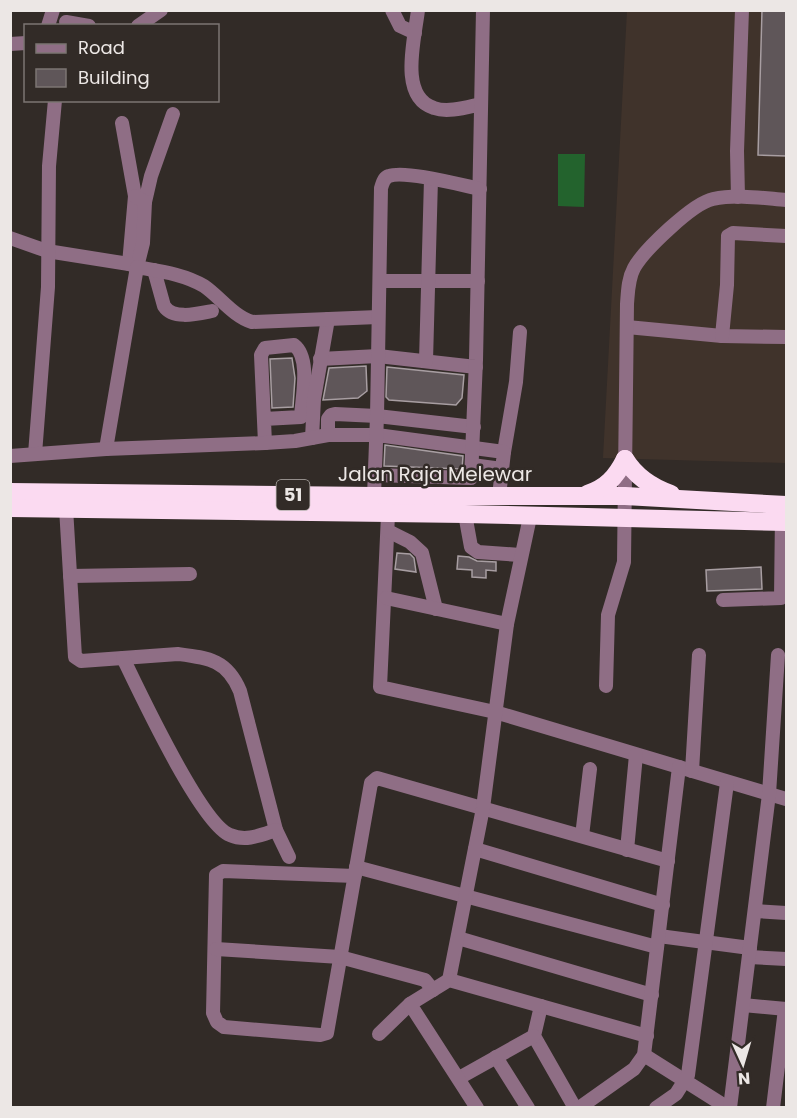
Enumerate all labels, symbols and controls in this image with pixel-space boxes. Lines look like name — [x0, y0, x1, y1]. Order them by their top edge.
legend — [24, 24, 219, 102]
text: Road — [78, 35, 125, 60]
text: Building — [78, 65, 150, 90]
street label: Jalan Raja Melewar — [338, 460, 532, 488]
road number: 51 — [276, 480, 310, 510]
north arrow — [713, 1034, 773, 1094]
text: N — [737, 1067, 751, 1090]

